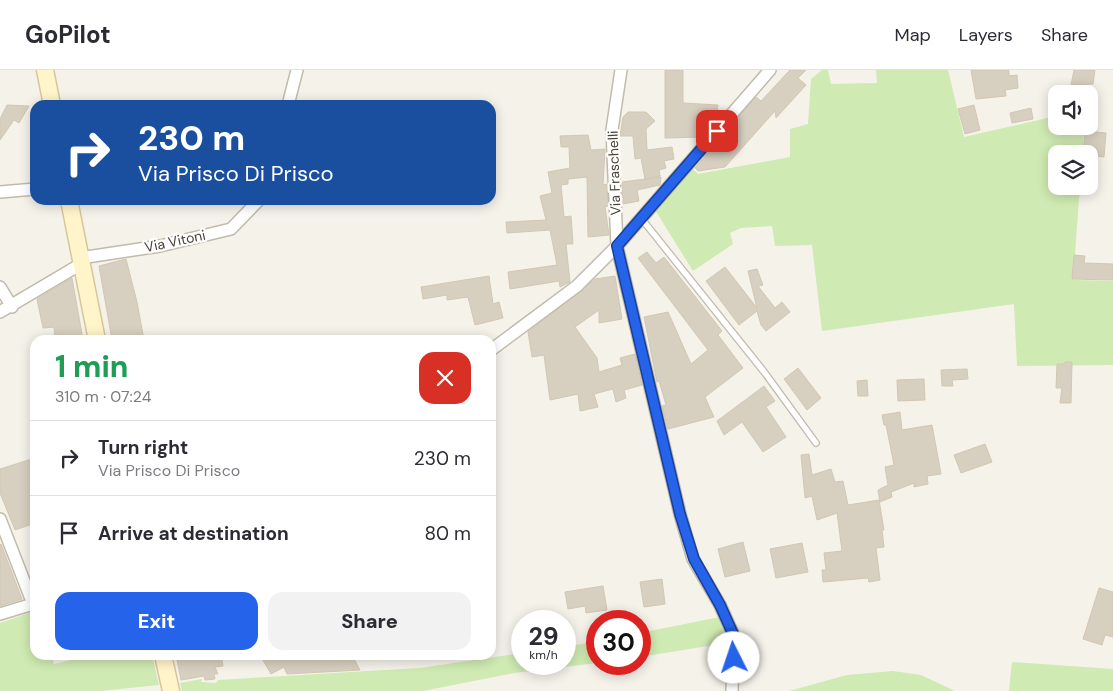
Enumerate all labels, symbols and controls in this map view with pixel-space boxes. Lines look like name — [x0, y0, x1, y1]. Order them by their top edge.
text: GoPilot — [25, 19, 111, 50]
text: Map — [895, 23, 931, 47]
text: Layers — [959, 23, 1013, 47]
text: Share — [1041, 23, 1088, 47]
map controls — [1048, 85, 1098, 195]
button: sound — [1048, 85, 1098, 135]
pin — [696, 110, 738, 152]
text: 230 m — [138, 115, 245, 161]
icon: arrive — [703, 117, 731, 145]
icon: right — [55, 120, 120, 185]
street label: Via Fraschelli — [604, 130, 624, 216]
button: layers — [1048, 145, 1098, 195]
text: Via Prisco Di Prisco — [138, 159, 334, 188]
street label: Via Vitoni — [143, 226, 207, 256]
text: 1 min — [55, 347, 128, 386]
button: close — [419, 352, 471, 404]
text: 310 m · 07:24 — [55, 386, 151, 407]
text: Turn right — [98, 435, 188, 460]
icon: right — [55, 444, 83, 472]
text: 230 m — [414, 446, 471, 471]
text: Via Prisco Di Prisco — [98, 460, 240, 481]
icon: arrive — [55, 519, 83, 547]
text: Arrive at destination — [98, 521, 289, 546]
text: 80 m — [424, 521, 471, 546]
button: Exit — [55, 592, 258, 650]
button: Share — [268, 592, 471, 650]
speed limit sign: 30 — [586, 610, 651, 675]
text: 29 — [528, 620, 559, 653]
position arrow — [707, 631, 759, 683]
text: km/h — [529, 647, 558, 663]

